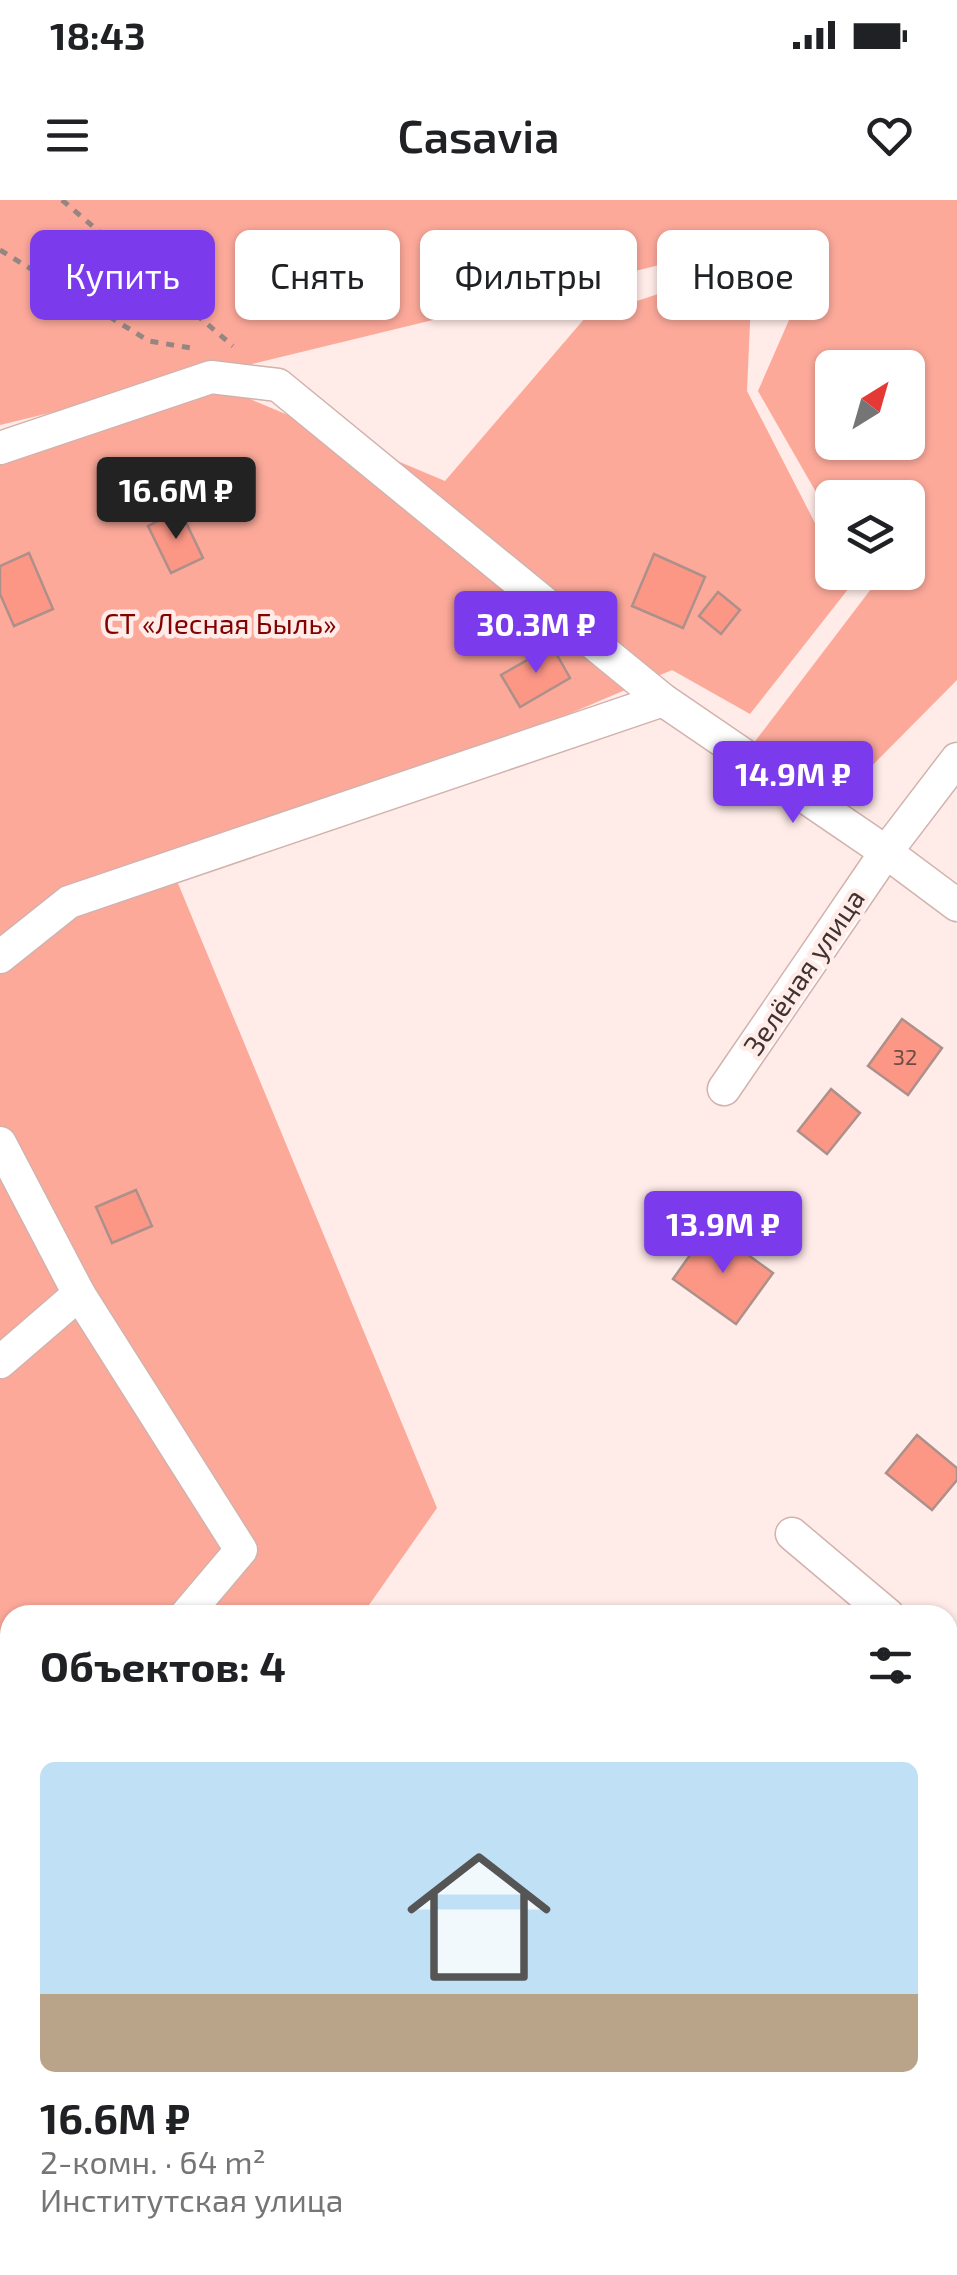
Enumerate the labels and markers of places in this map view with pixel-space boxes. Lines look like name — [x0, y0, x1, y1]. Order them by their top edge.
pin: 16.6M ₽ — [84, 457, 268, 542]
pin: 30.3M ₽ — [444, 591, 628, 676]
pin: 14.9M ₽ — [701, 741, 885, 826]
pin: 13.9M ₽ — [631, 1191, 815, 1276]

